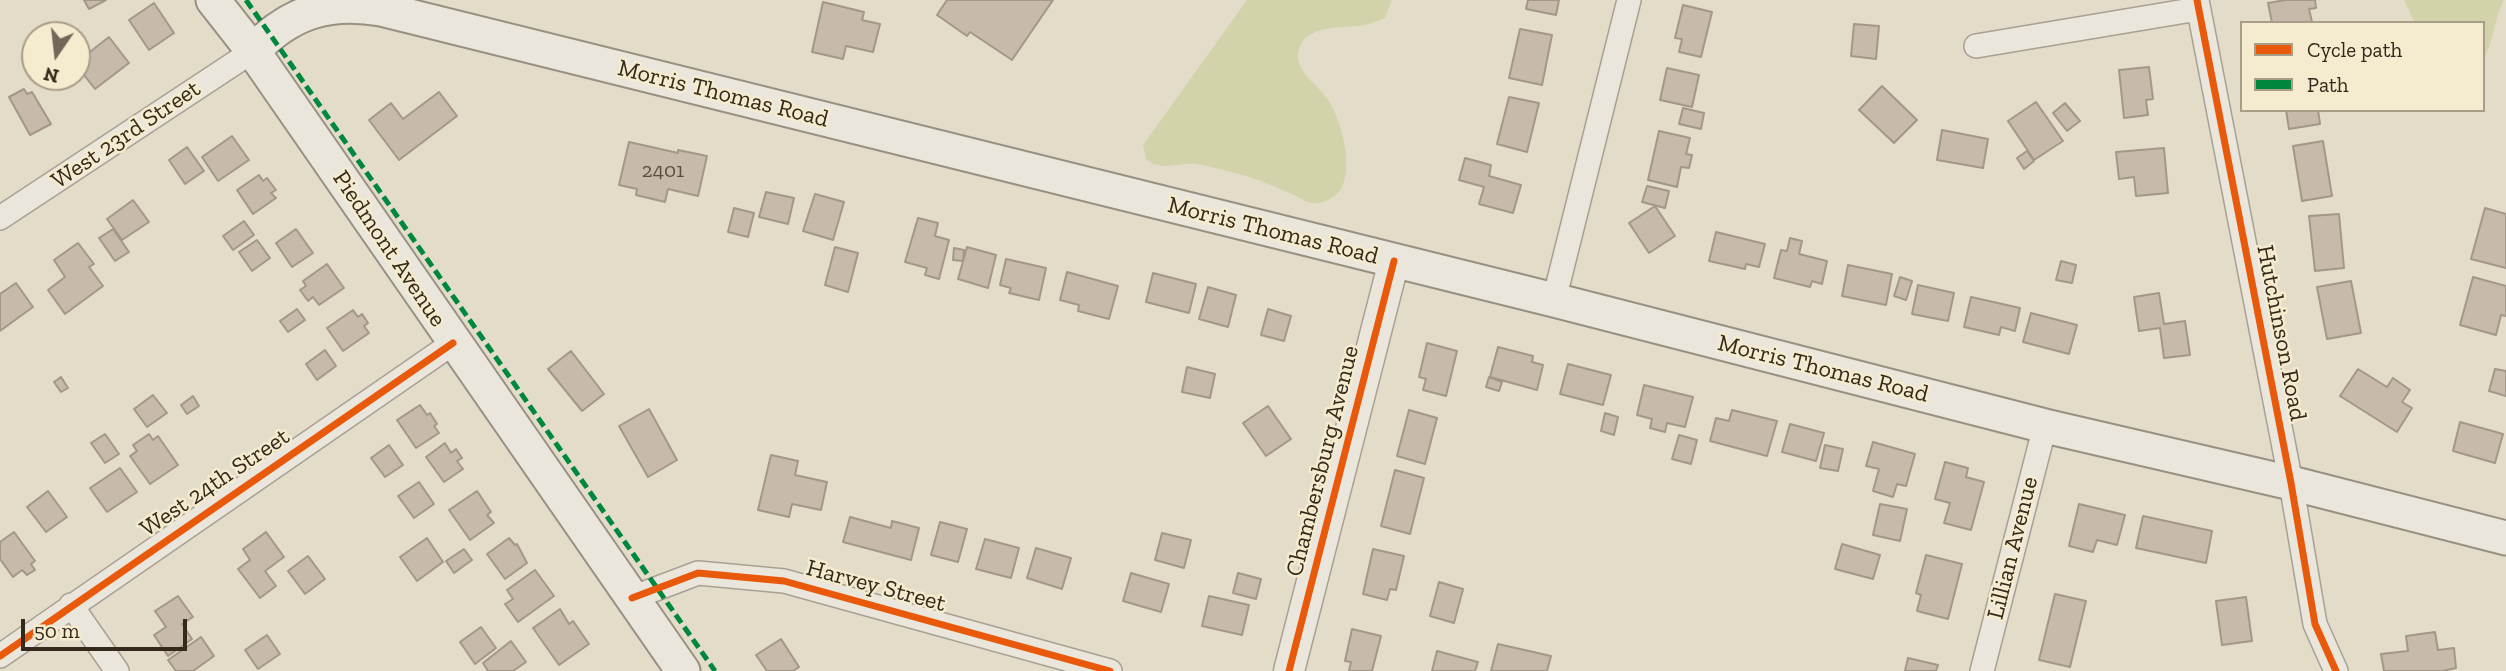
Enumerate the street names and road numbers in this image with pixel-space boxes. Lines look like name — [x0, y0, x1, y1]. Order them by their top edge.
street label: Morris Thomas Road — [615, 54, 831, 134]
street label: West 23rd Street — [46, 75, 206, 195]
street label: Piedmont Avenue — [326, 165, 452, 333]
street label: Morris Thomas Road — [1165, 191, 1381, 271]
street label: Hutchinson Road — [2250, 243, 2312, 423]
street label: Morris Thomas Road — [1715, 329, 1931, 409]
street label: Chambersburg Avenue — [1280, 343, 1366, 579]
street label: West 24th Street — [135, 422, 295, 544]
street label: Lillian Avenue — [1981, 474, 2045, 622]
street label: Harvey Street — [803, 554, 949, 618]

